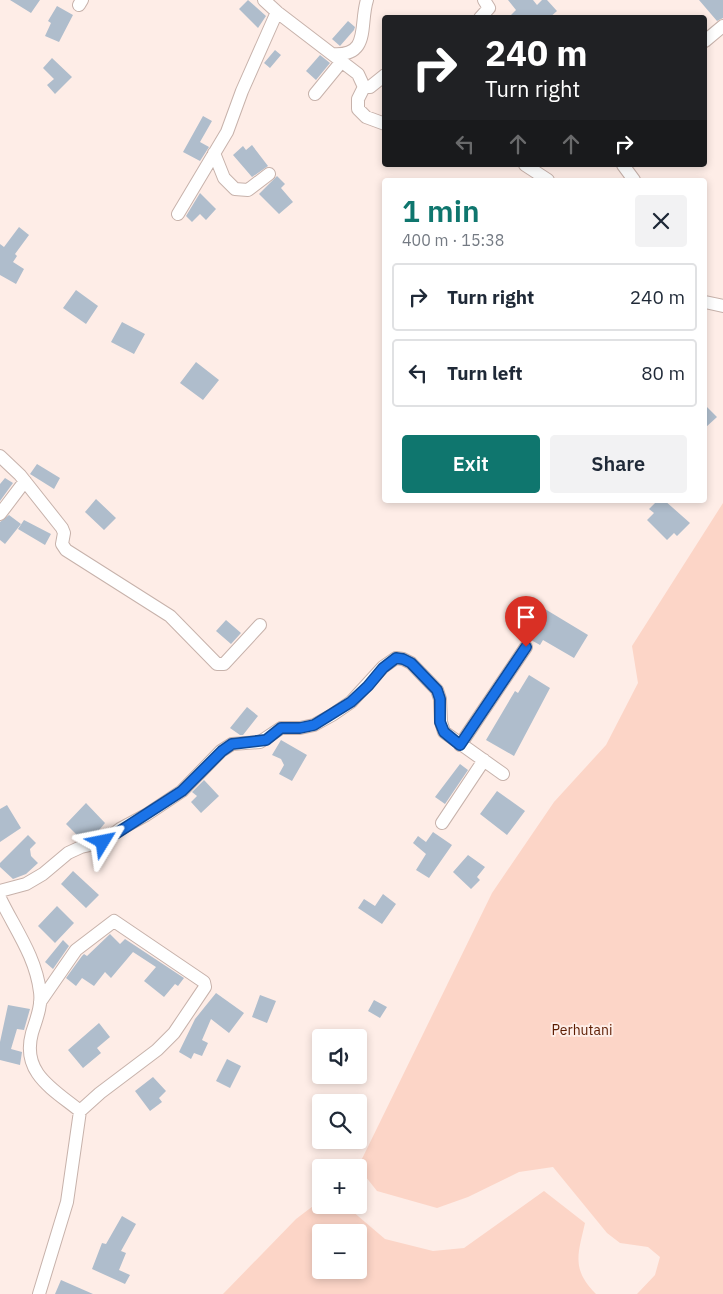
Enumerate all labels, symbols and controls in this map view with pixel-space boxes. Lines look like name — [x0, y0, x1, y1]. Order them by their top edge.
text: 240 m — [485, 30, 588, 76]
icon: right — [402, 35, 467, 100]
text: Turn right — [485, 74, 580, 103]
icon: left — [451, 130, 479, 158]
icon: ahead — [504, 130, 532, 158]
icon: ahead — [557, 130, 585, 158]
icon: right — [610, 130, 638, 158]
text: 1 min — [402, 191, 480, 230]
button: close — [635, 195, 687, 247]
text: 400 m · 15:38 — [402, 230, 504, 250]
icon: right — [404, 283, 432, 311]
text: Turn right — [447, 285, 534, 309]
text: 240 m — [630, 285, 685, 309]
icon: left — [404, 359, 432, 387]
text: Turn left — [447, 361, 523, 385]
text: 80 m — [641, 361, 685, 385]
button: Exit — [402, 435, 540, 493]
button: Share — [550, 435, 687, 493]
pin — [505, 596, 547, 647]
icon: arrive — [512, 603, 540, 631]
position arrow — [76, 815, 128, 867]
park label: Perhutani — [552, 1021, 612, 1039]
map controls — [312, 1029, 367, 1279]
button: sound — [312, 1029, 367, 1084]
button: search — [312, 1094, 367, 1149]
button: + — [312, 1159, 367, 1214]
button: − — [312, 1224, 367, 1279]

